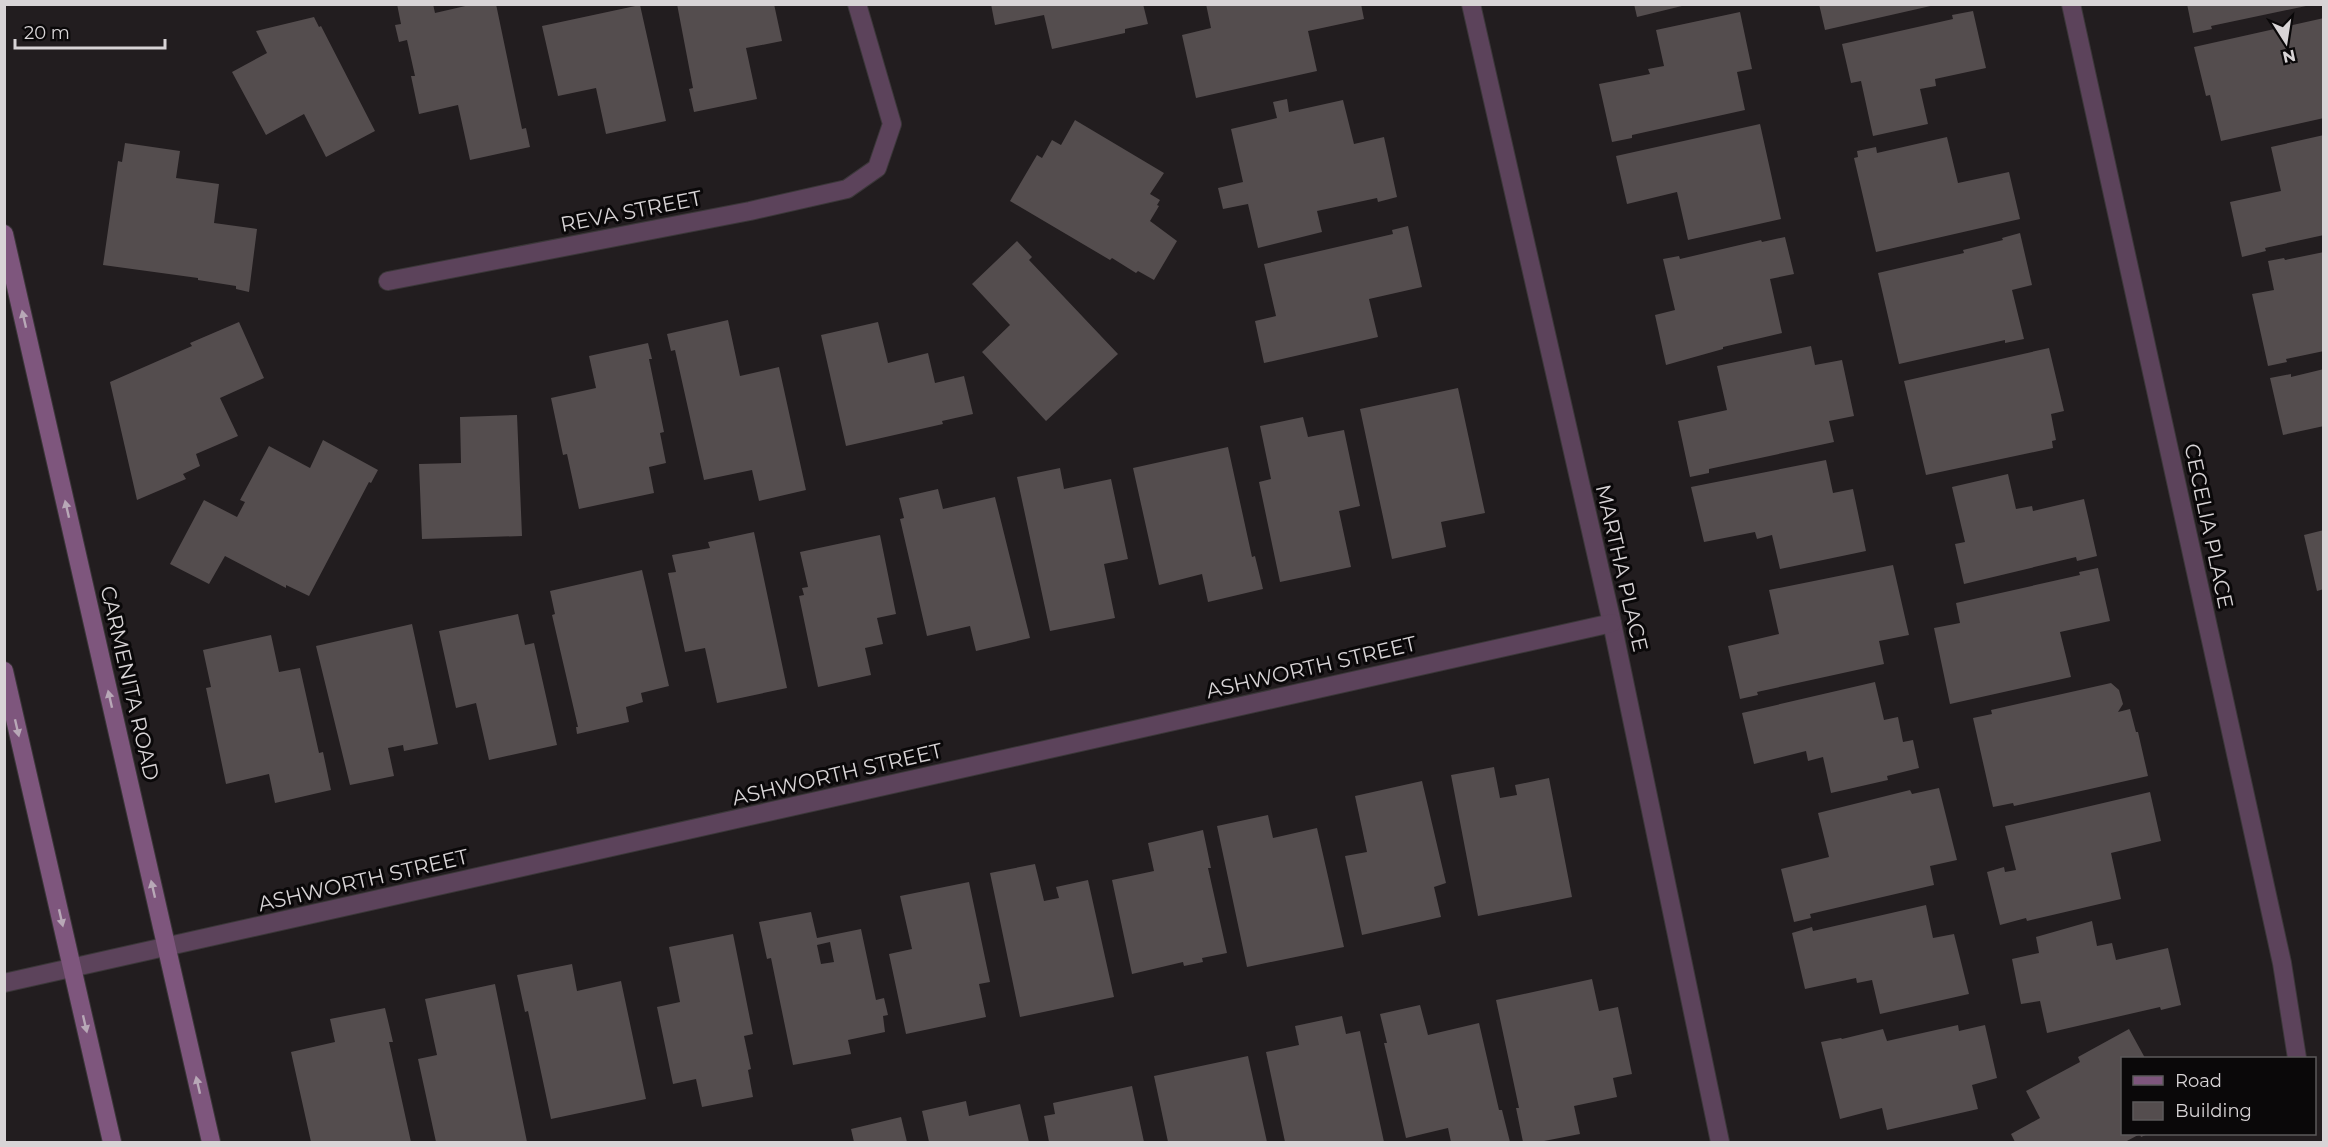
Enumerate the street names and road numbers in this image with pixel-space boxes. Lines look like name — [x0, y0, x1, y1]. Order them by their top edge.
street label: REVA STREET — [558, 185, 704, 237]
street label: CECELIA PLACE — [2179, 441, 2239, 611]
street label: MARTHA PLACE — [1591, 482, 1653, 654]
street label: CARMENITA ROAD — [95, 583, 165, 783]
street label: ASHWORTH STREET — [1203, 631, 1419, 703]
street label: ASHWORTH STREET — [729, 738, 945, 810]
street label: ASHWORTH STREET — [255, 844, 471, 916]

